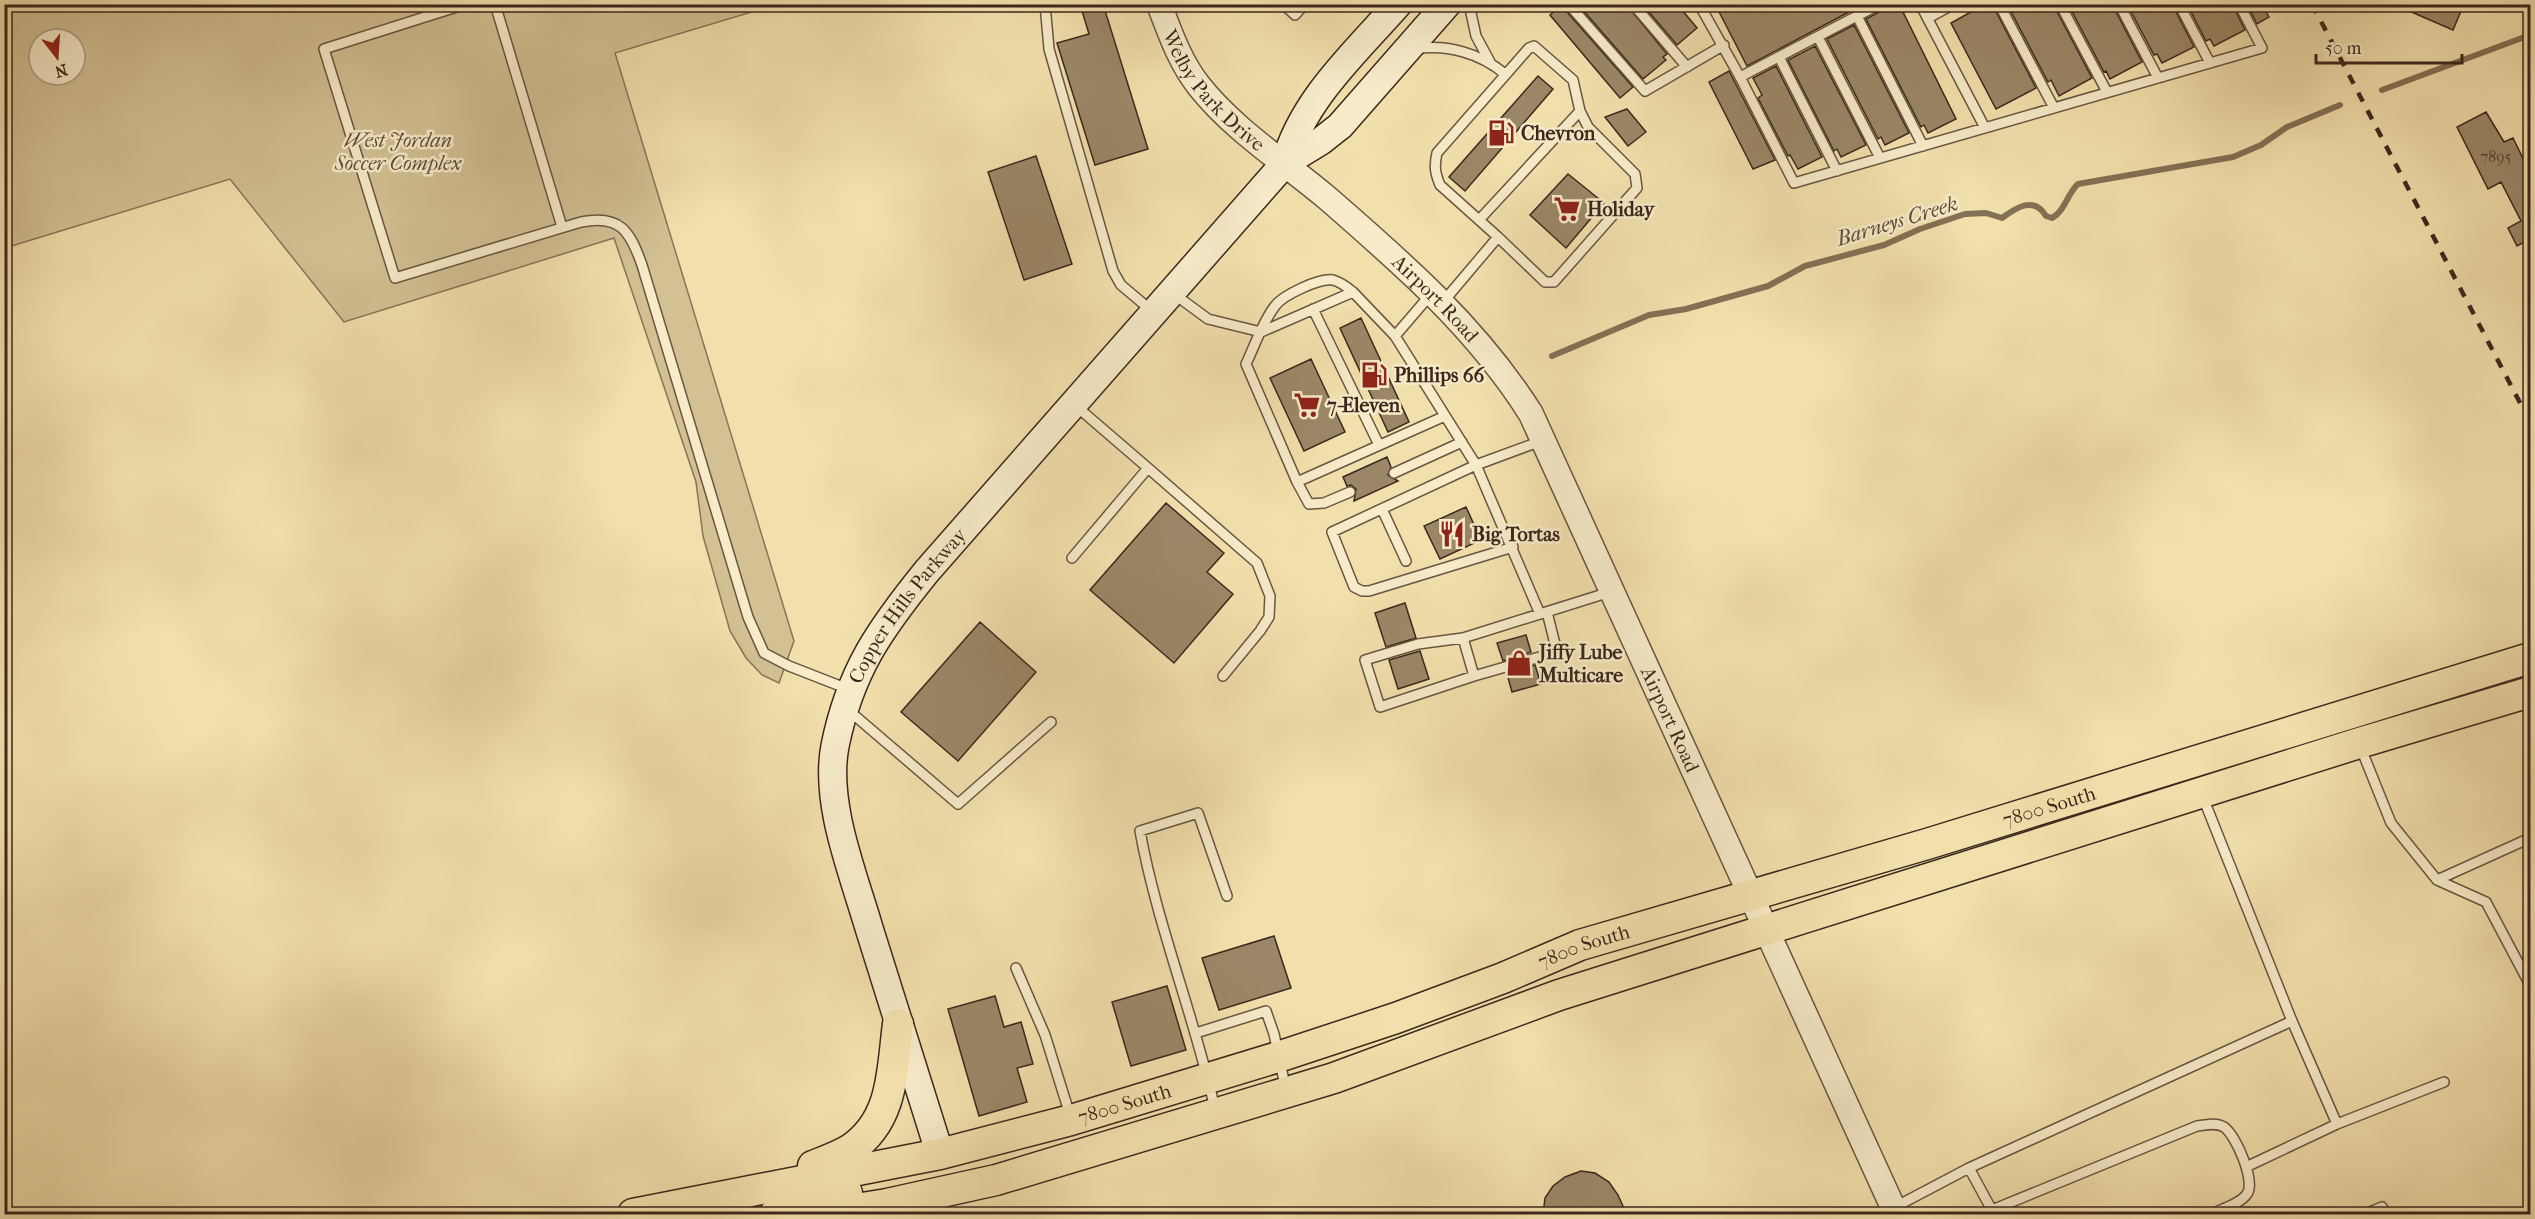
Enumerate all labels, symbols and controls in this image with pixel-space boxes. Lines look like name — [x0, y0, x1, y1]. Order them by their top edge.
street label: Welby Park Drive — [1158, 25, 1270, 156]
north arrow — [27, 27, 87, 87]
scale bar — [2316, 27, 2462, 65]
text: 50 m — [2325, 38, 2362, 59]
text: N — [52, 60, 70, 82]
fuel station icon: Chevron — [1486, 118, 1516, 148]
place label: Chevron — [1521, 122, 1596, 145]
park label: West Jordan Soccer Complex — [334, 129, 462, 175]
house number: 7895 — [2480, 147, 2512, 166]
water label: Barneys Creek — [1832, 191, 1961, 251]
supermarket icon: Holiday — [1552, 194, 1582, 224]
place label: Holiday — [1587, 198, 1656, 221]
street label: Airport Road — [1387, 249, 1484, 347]
fuel station icon: Phillips 66 — [1359, 360, 1389, 390]
place label: Phillips 66 — [1394, 364, 1486, 387]
supermarket icon: 7-Eleven — [1292, 390, 1322, 420]
place label: 7-Eleven — [1326, 394, 1401, 417]
restaurant icon: Big Tortas — [1437, 519, 1467, 549]
street label: Copper Hills Parkway — [844, 522, 972, 687]
place label: Big Tortas — [1472, 523, 1560, 546]
place label: Jiffy Lube Multicare — [1537, 641, 1623, 687]
shop icon: Jiffy Lube Multicare — [1504, 648, 1534, 678]
street label: Airport Road — [1636, 662, 1705, 777]
street label: 7800 South — [2000, 781, 2099, 831]
street label: 7800 South — [1534, 919, 1633, 973]
street label: 7800 South — [1075, 1079, 1174, 1129]

